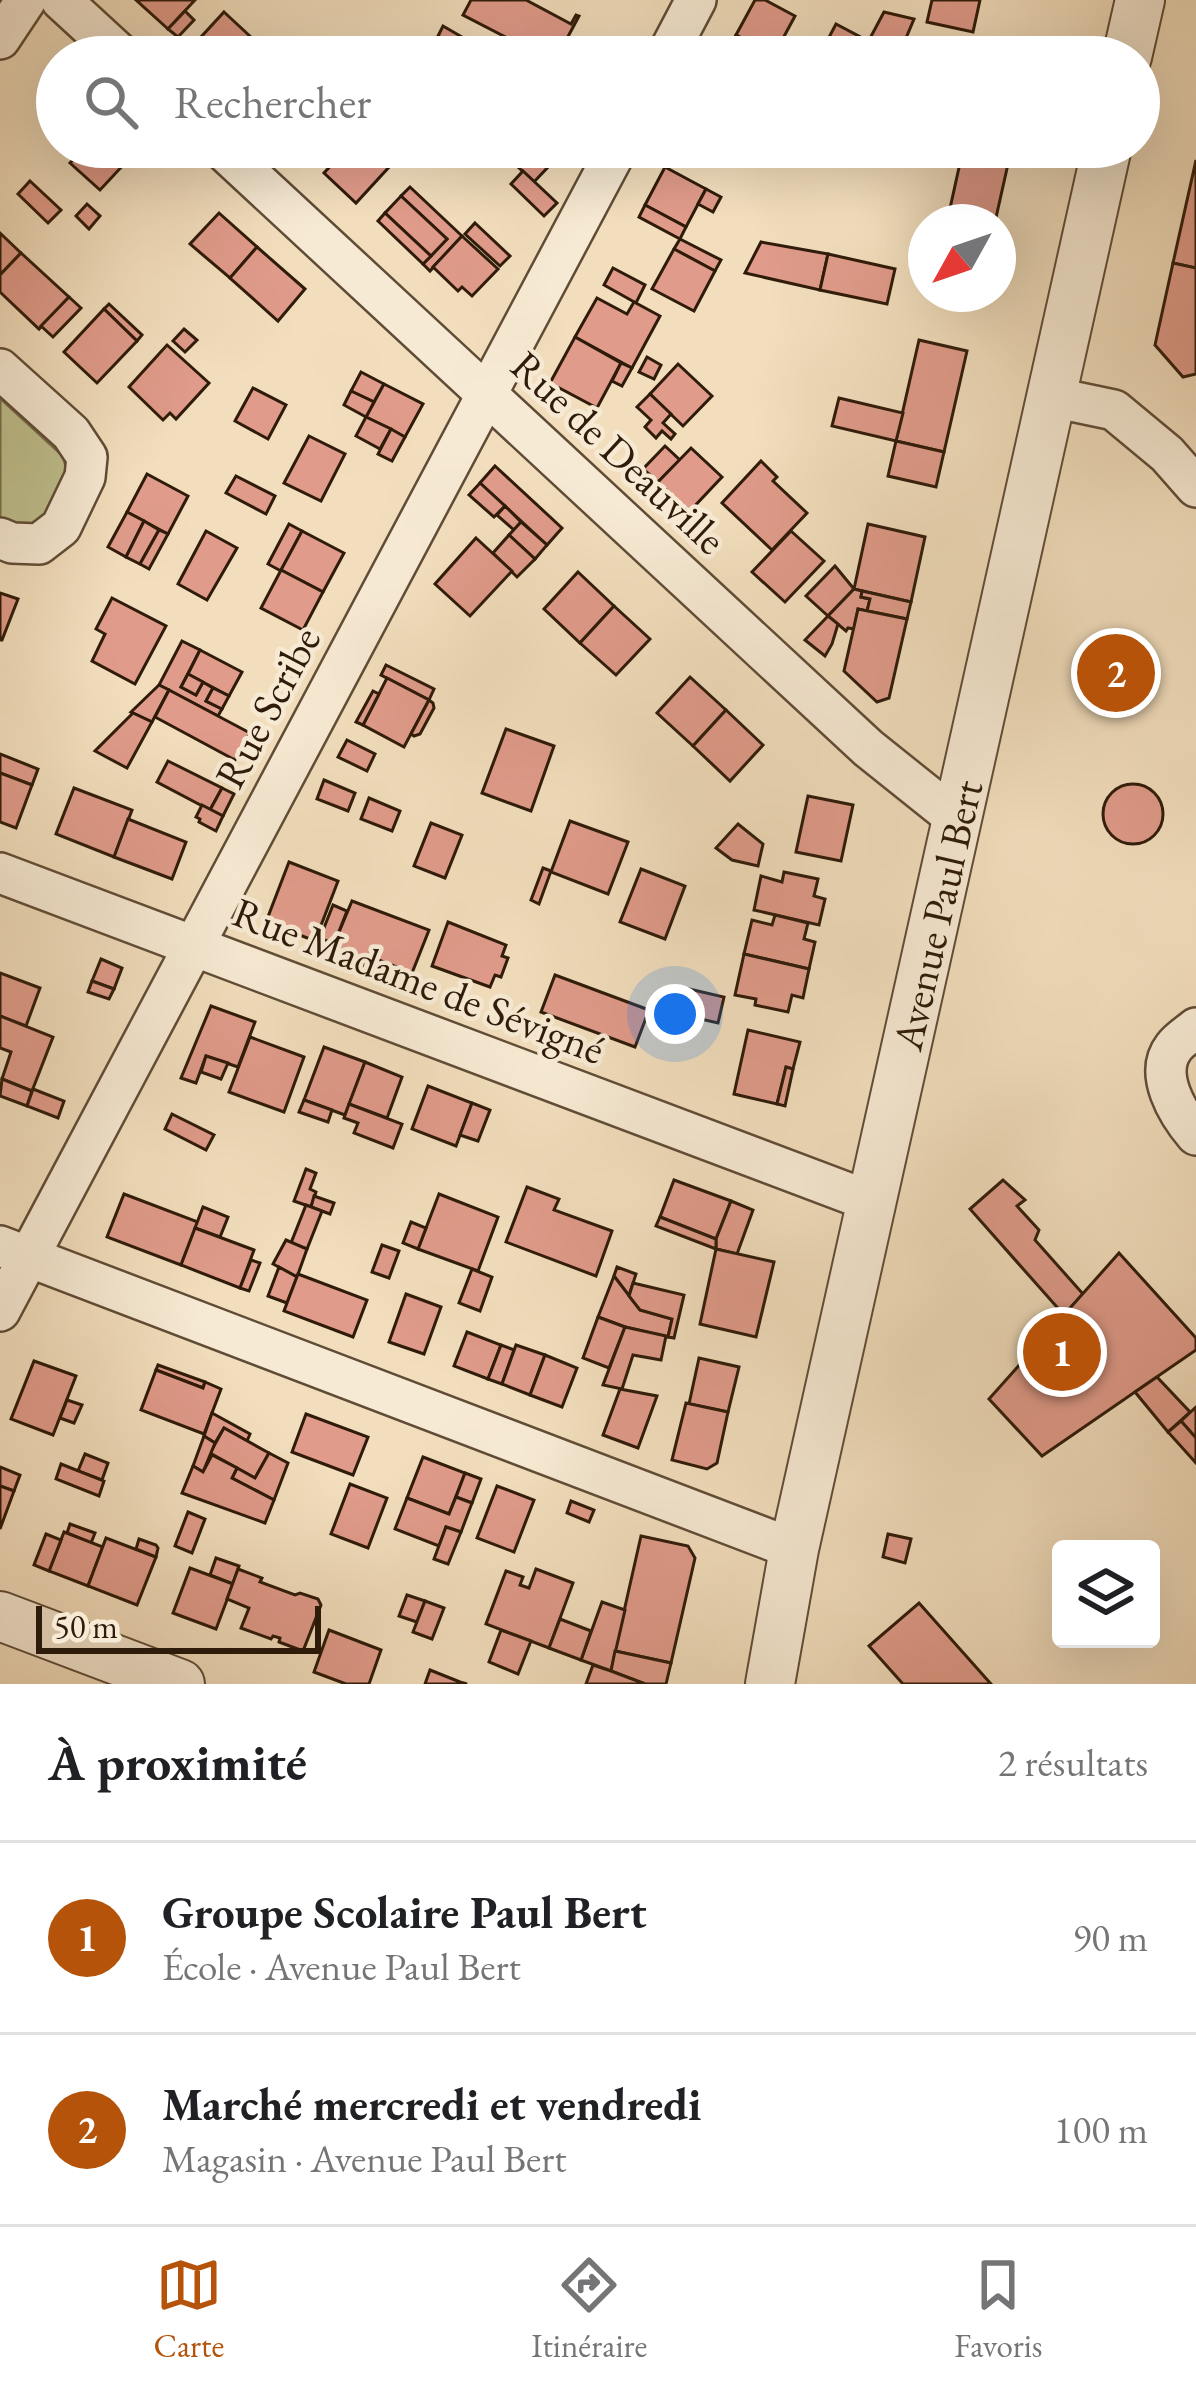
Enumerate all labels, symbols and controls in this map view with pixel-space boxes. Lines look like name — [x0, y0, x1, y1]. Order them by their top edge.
search box — [36, 36, 1160, 168]
icon: search — [78, 69, 144, 135]
text: Rechercher — [174, 73, 371, 131]
north arrow — [908, 204, 1016, 312]
street label: Rue de Deauville — [499, 338, 738, 566]
street label: Rue Scribe — [202, 617, 333, 797]
pin: 2 — [1077, 628, 1155, 718]
street label: Avenue Paul Bert — [879, 775, 995, 1057]
street label: Rue Madame de Sévigné — [225, 884, 612, 1077]
your location — [645, 984, 705, 1044]
pin: 1 — [1023, 1307, 1101, 1397]
map controls — [1052, 1540, 1160, 1648]
button: layers — [1052, 1540, 1160, 1648]
scale bar — [36, 1600, 321, 1653]
text: 50 m — [54, 1605, 118, 1648]
text: À proximité — [48, 1729, 307, 1795]
text: 2 résultats — [998, 1737, 1148, 1788]
text: Groupe Scolaire Paul Bert — [162, 1883, 647, 1941]
text: 1 — [77, 1912, 97, 1963]
text: 90 m — [1072, 1912, 1148, 1963]
text: École · Avenue Paul Bert — [162, 1941, 521, 1992]
text: Marché mercredi et vendredi — [162, 2075, 701, 2133]
text: 2 — [77, 2104, 97, 2155]
text: 100 m — [1054, 2104, 1148, 2155]
text: Magasin · Avenue Paul Bert — [162, 2133, 567, 2184]
tab: Carte — [153, 2252, 224, 2367]
tab: Itinéraire — [531, 2252, 647, 2367]
tab: Favoris — [954, 2252, 1043, 2367]

